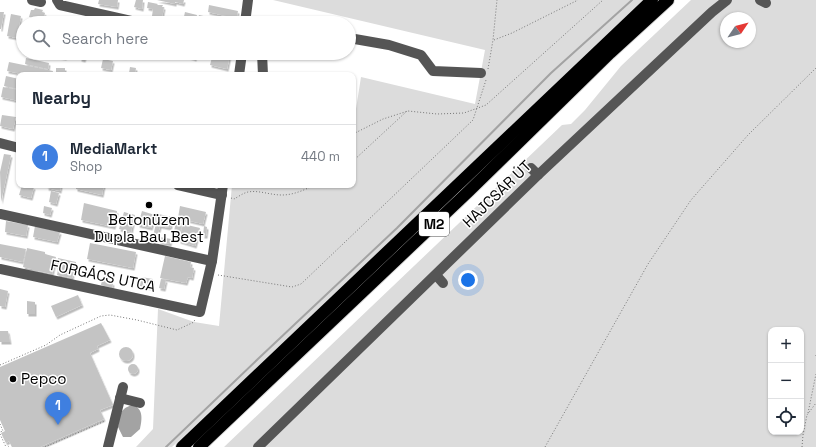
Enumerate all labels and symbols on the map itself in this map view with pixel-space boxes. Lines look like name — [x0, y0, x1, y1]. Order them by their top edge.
north arrow — [720, 12, 756, 48]
street label: HAJCSÁR ÚT — [458, 156, 535, 231]
marker: Betonüzem Dupla Bau Best — [144, 200, 154, 210]
place label: Betonüzem Dupla Bau Best — [94, 210, 204, 246]
road number: M2 — [419, 212, 449, 236]
street label: FORGÁCS UTCA — [49, 255, 158, 296]
your location — [458, 270, 478, 290]
place label: Pepco — [21, 369, 67, 388]
marker: Pepco — [8, 374, 18, 384]
pin: 1 — [45, 392, 71, 425]

